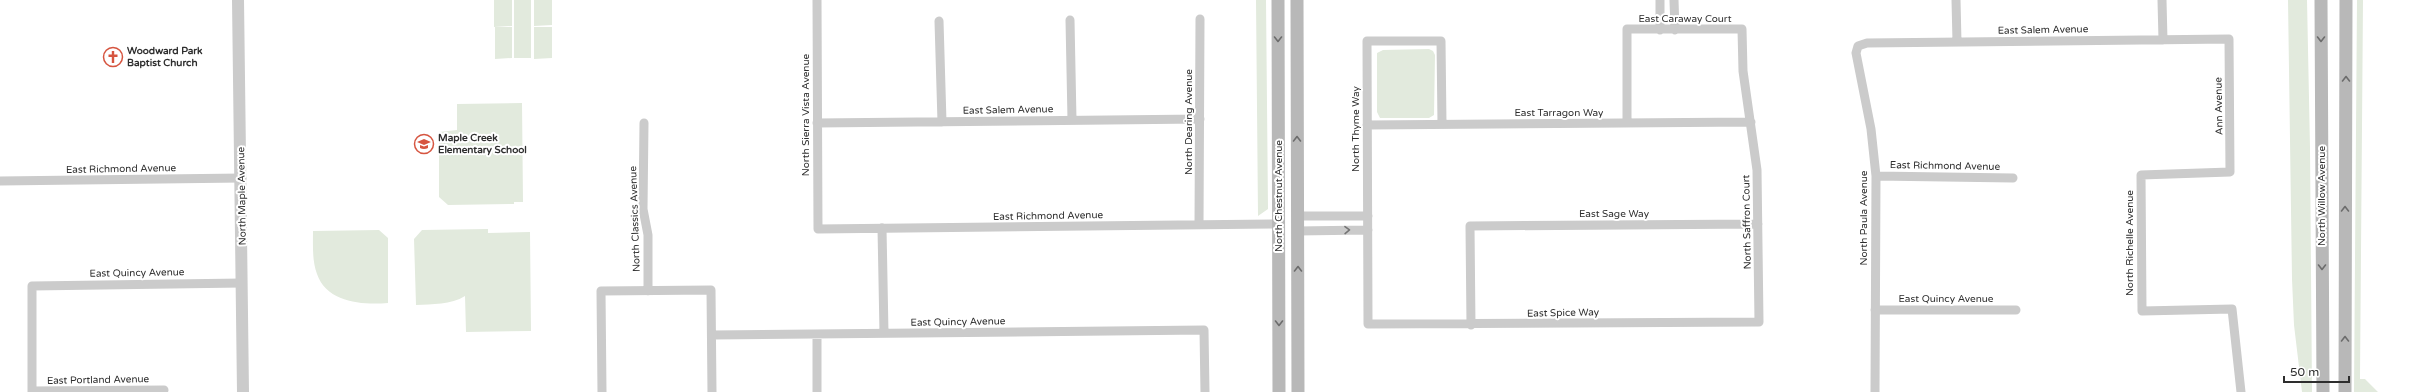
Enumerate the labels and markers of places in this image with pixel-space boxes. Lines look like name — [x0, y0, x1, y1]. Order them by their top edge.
place label: Woodward Park Baptist Church — [127, 45, 203, 69]
church icon: Woodward Park Baptist Church — [102, 46, 124, 68]
place label: Maple Creek Elementary School — [438, 132, 527, 156]
school or university icon: Maple Creek Elementary School — [413, 133, 435, 155]

